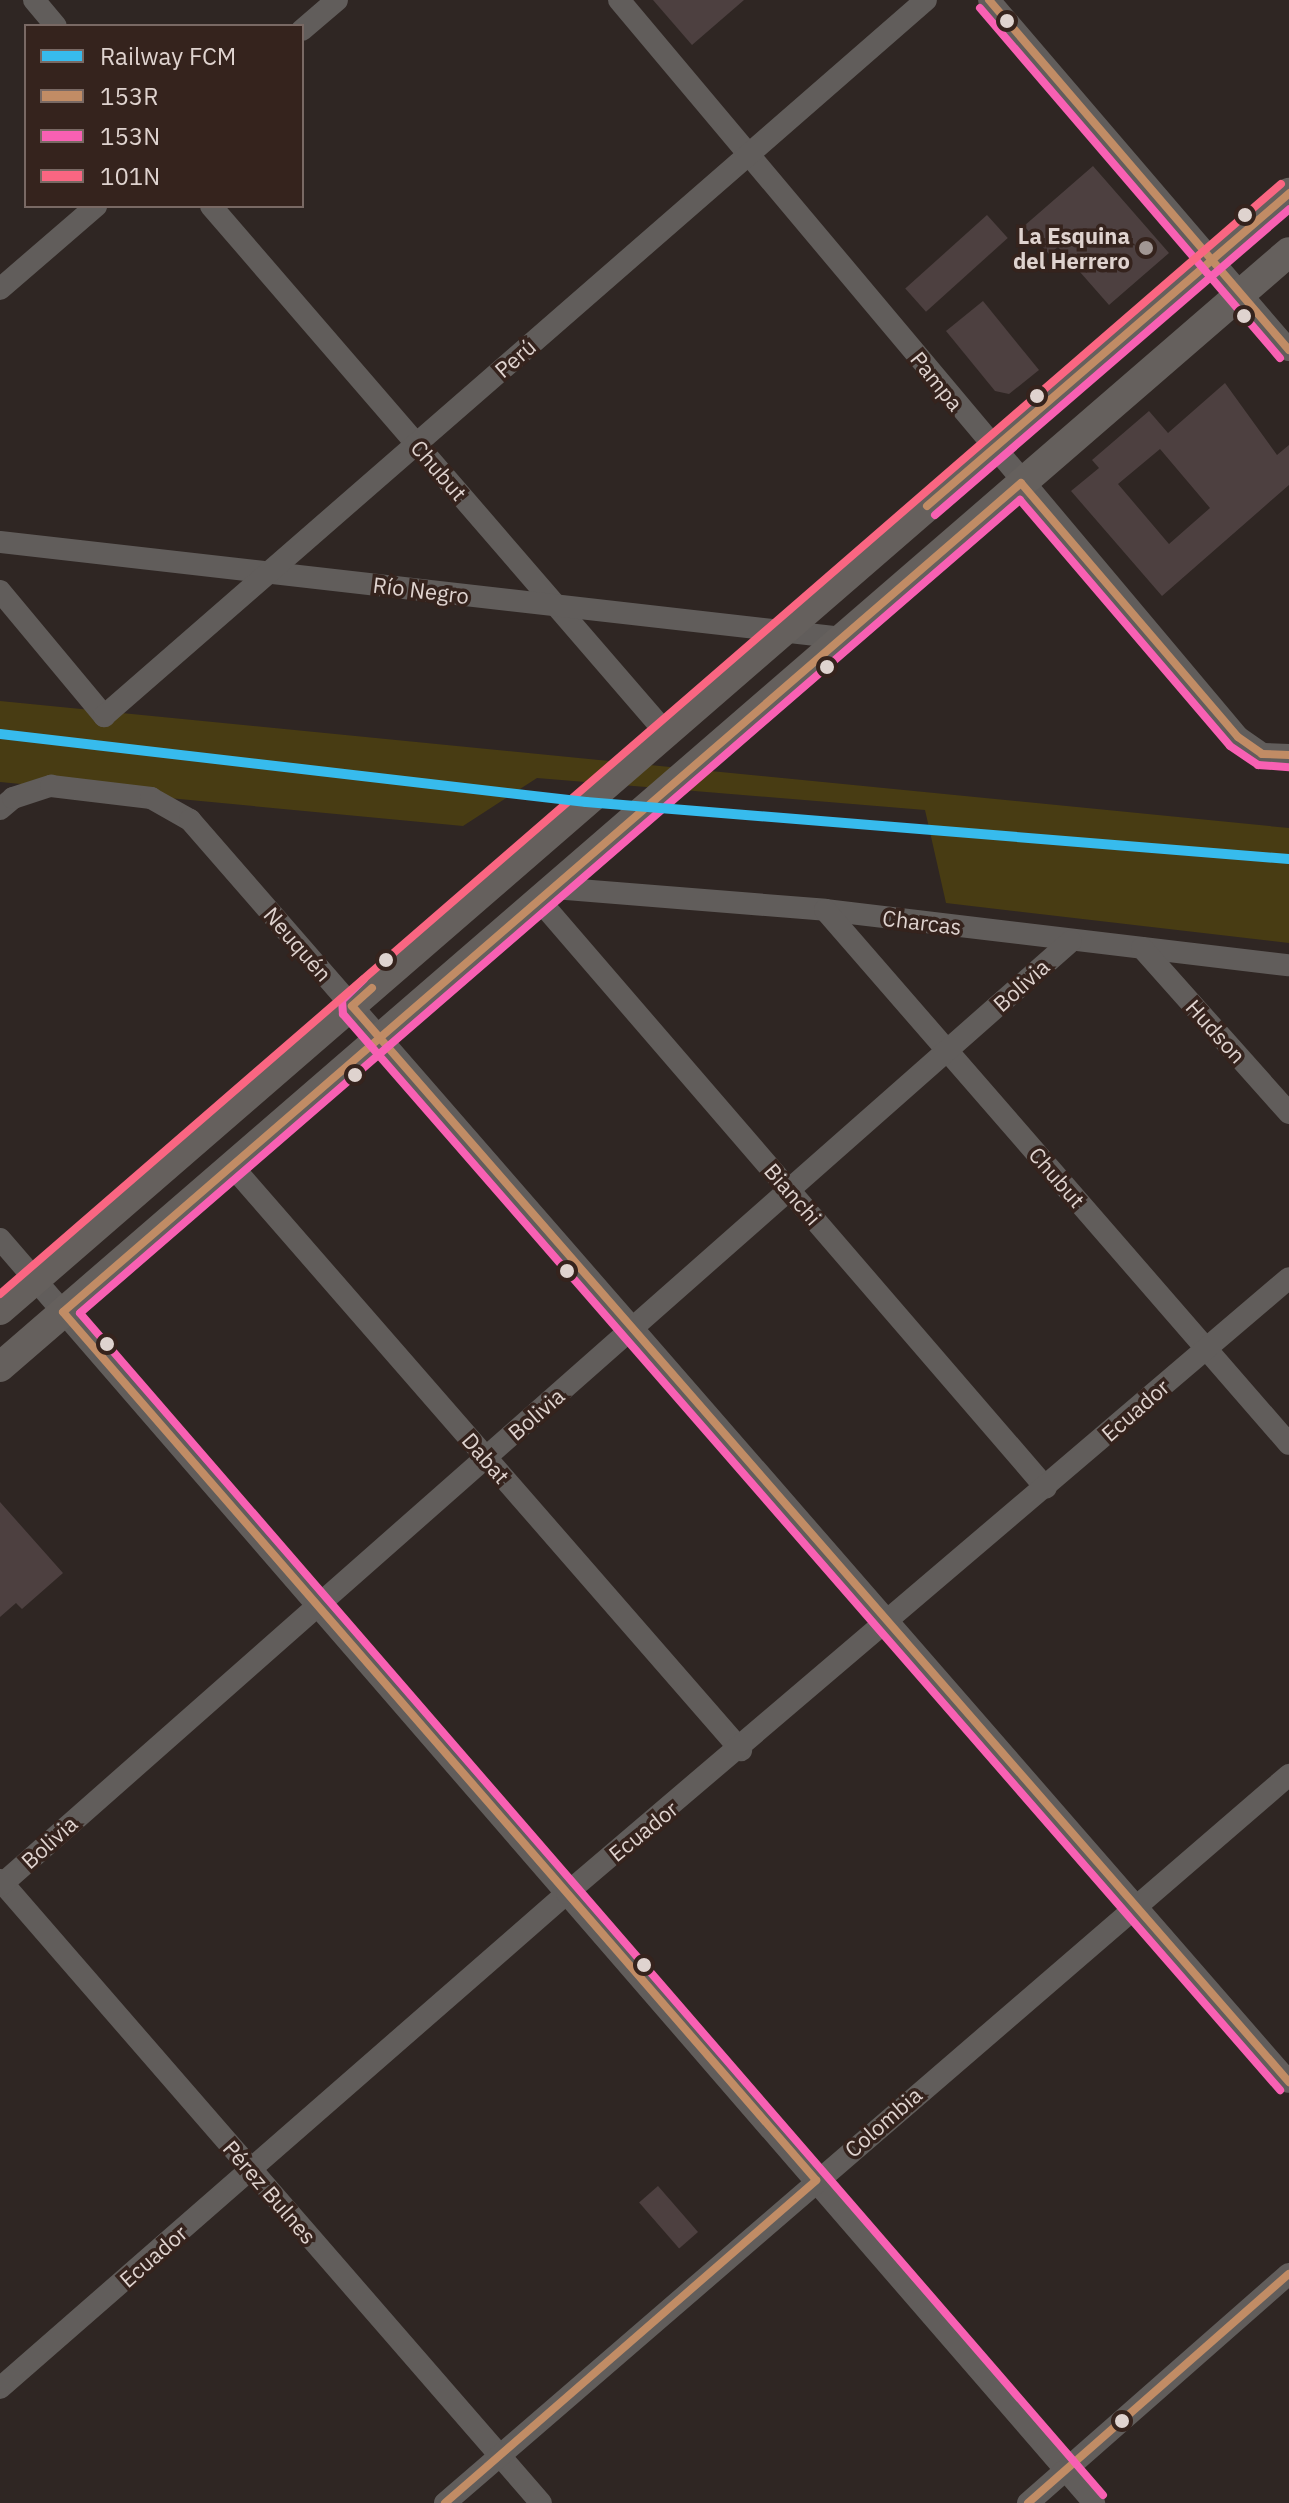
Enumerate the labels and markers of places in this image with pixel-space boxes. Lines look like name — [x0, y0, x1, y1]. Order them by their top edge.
unlabelled marker — [999, 13, 1015, 29]
unlabelled marker — [1237, 207, 1253, 223]
place label: La Esquina del Herrero — [1013, 222, 1130, 274]
marker: La Esquina del Herrero — [1137, 239, 1155, 257]
unlabelled marker — [1236, 308, 1252, 324]
unlabelled marker — [1029, 388, 1045, 404]
unlabelled marker — [819, 659, 835, 675]
unlabelled marker — [378, 952, 394, 968]
unlabelled marker — [347, 1067, 363, 1083]
unlabelled marker — [559, 1263, 575, 1279]
unlabelled marker — [99, 1336, 115, 1352]
unlabelled marker — [636, 1957, 652, 1973]
unlabelled marker — [1114, 2413, 1130, 2429]

